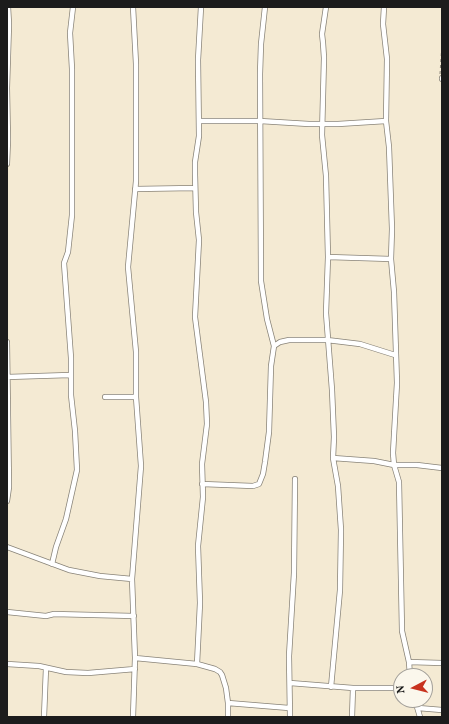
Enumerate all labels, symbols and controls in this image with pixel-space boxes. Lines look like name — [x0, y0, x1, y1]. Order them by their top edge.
north arrow — [393, 668, 433, 708]
text: N — [394, 685, 410, 694]

